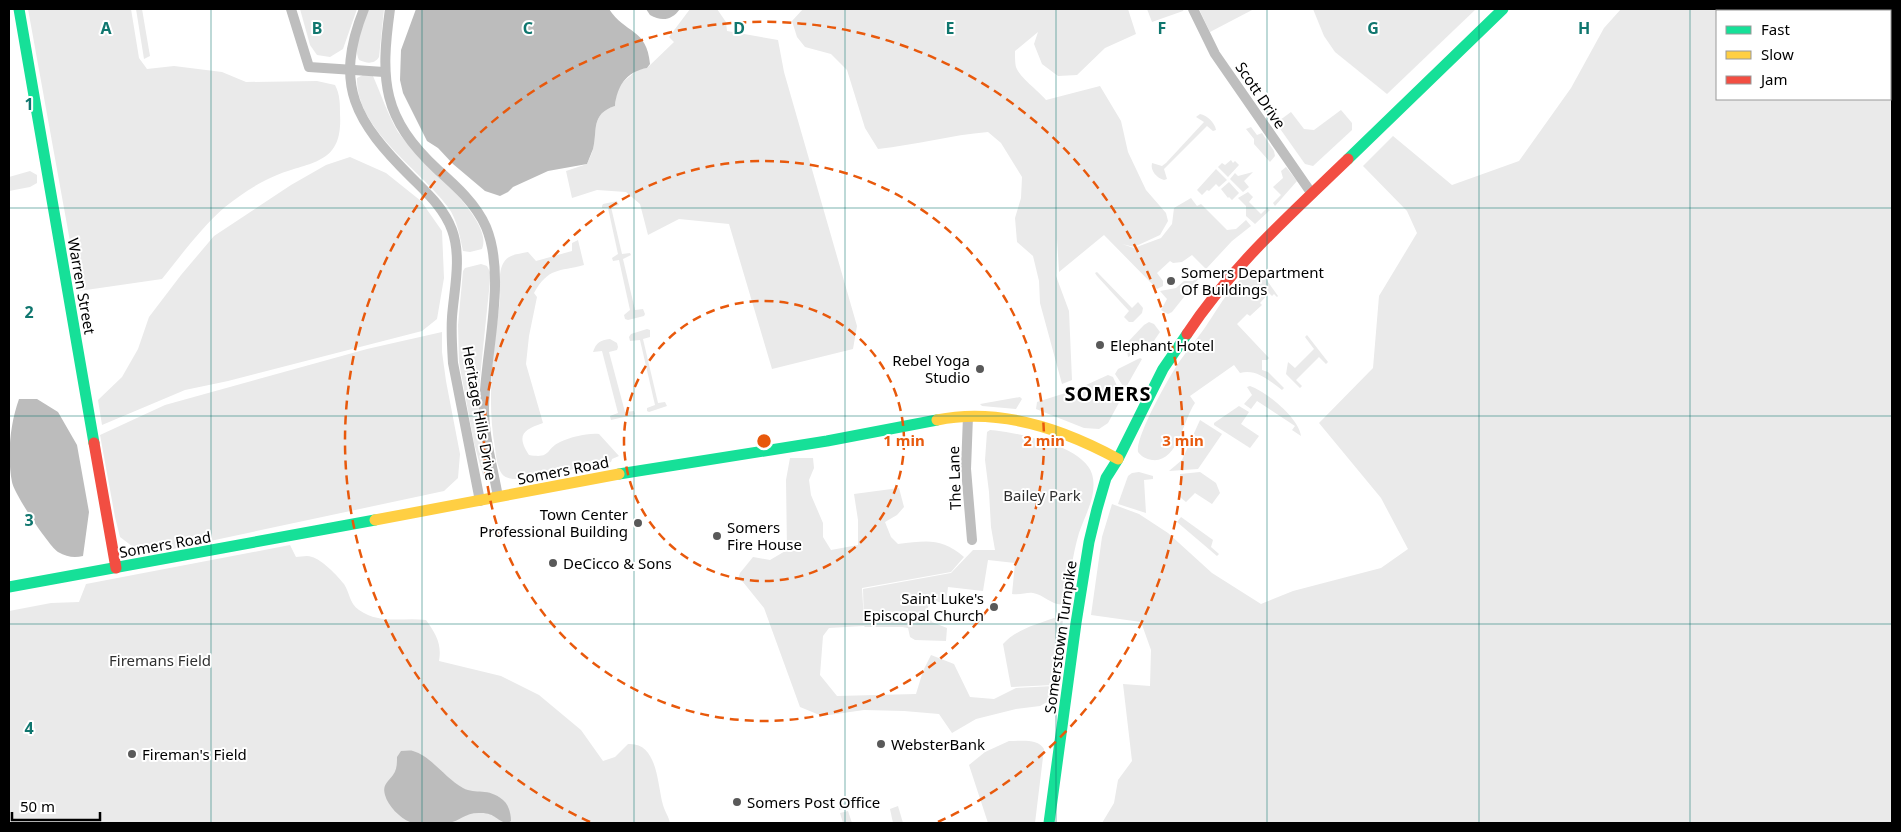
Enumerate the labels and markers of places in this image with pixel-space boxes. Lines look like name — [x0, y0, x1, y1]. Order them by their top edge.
place label: Somers Department Of Buildings — [1181, 262, 1324, 299]
marker: Somers Department Of Buildings — [1165, 275, 1177, 287]
place label: Elephant Hotel — [1110, 335, 1214, 355]
marker: Elephant Hotel — [1094, 339, 1106, 351]
place label: Rebel Yoga Studio — [892, 350, 970, 387]
marker: Rebel Yoga Studio — [974, 363, 986, 375]
centre of rings — [755, 432, 773, 450]
place label: Town Center Professional Building — [479, 504, 628, 541]
marker: Town Center Professional Building — [632, 517, 644, 529]
place label: Somers Fire House — [727, 517, 802, 554]
marker: Somers Fire House — [711, 530, 723, 542]
place label: DeCicco & Sons — [563, 553, 672, 573]
marker: DeCicco & Sons — [547, 557, 559, 569]
place label: Saint Luke's Episcopal Church — [863, 588, 984, 625]
marker: Saint Luke's Episcopal Church — [988, 601, 1000, 613]
place label: WebsterBank — [891, 734, 985, 754]
marker: WebsterBank — [875, 738, 887, 750]
place label: Fireman's Field — [142, 744, 247, 764]
marker: Fireman's Field — [126, 748, 138, 760]
place label: Somers Post Office — [747, 792, 880, 812]
marker: Somers Post Office — [731, 796, 743, 808]

